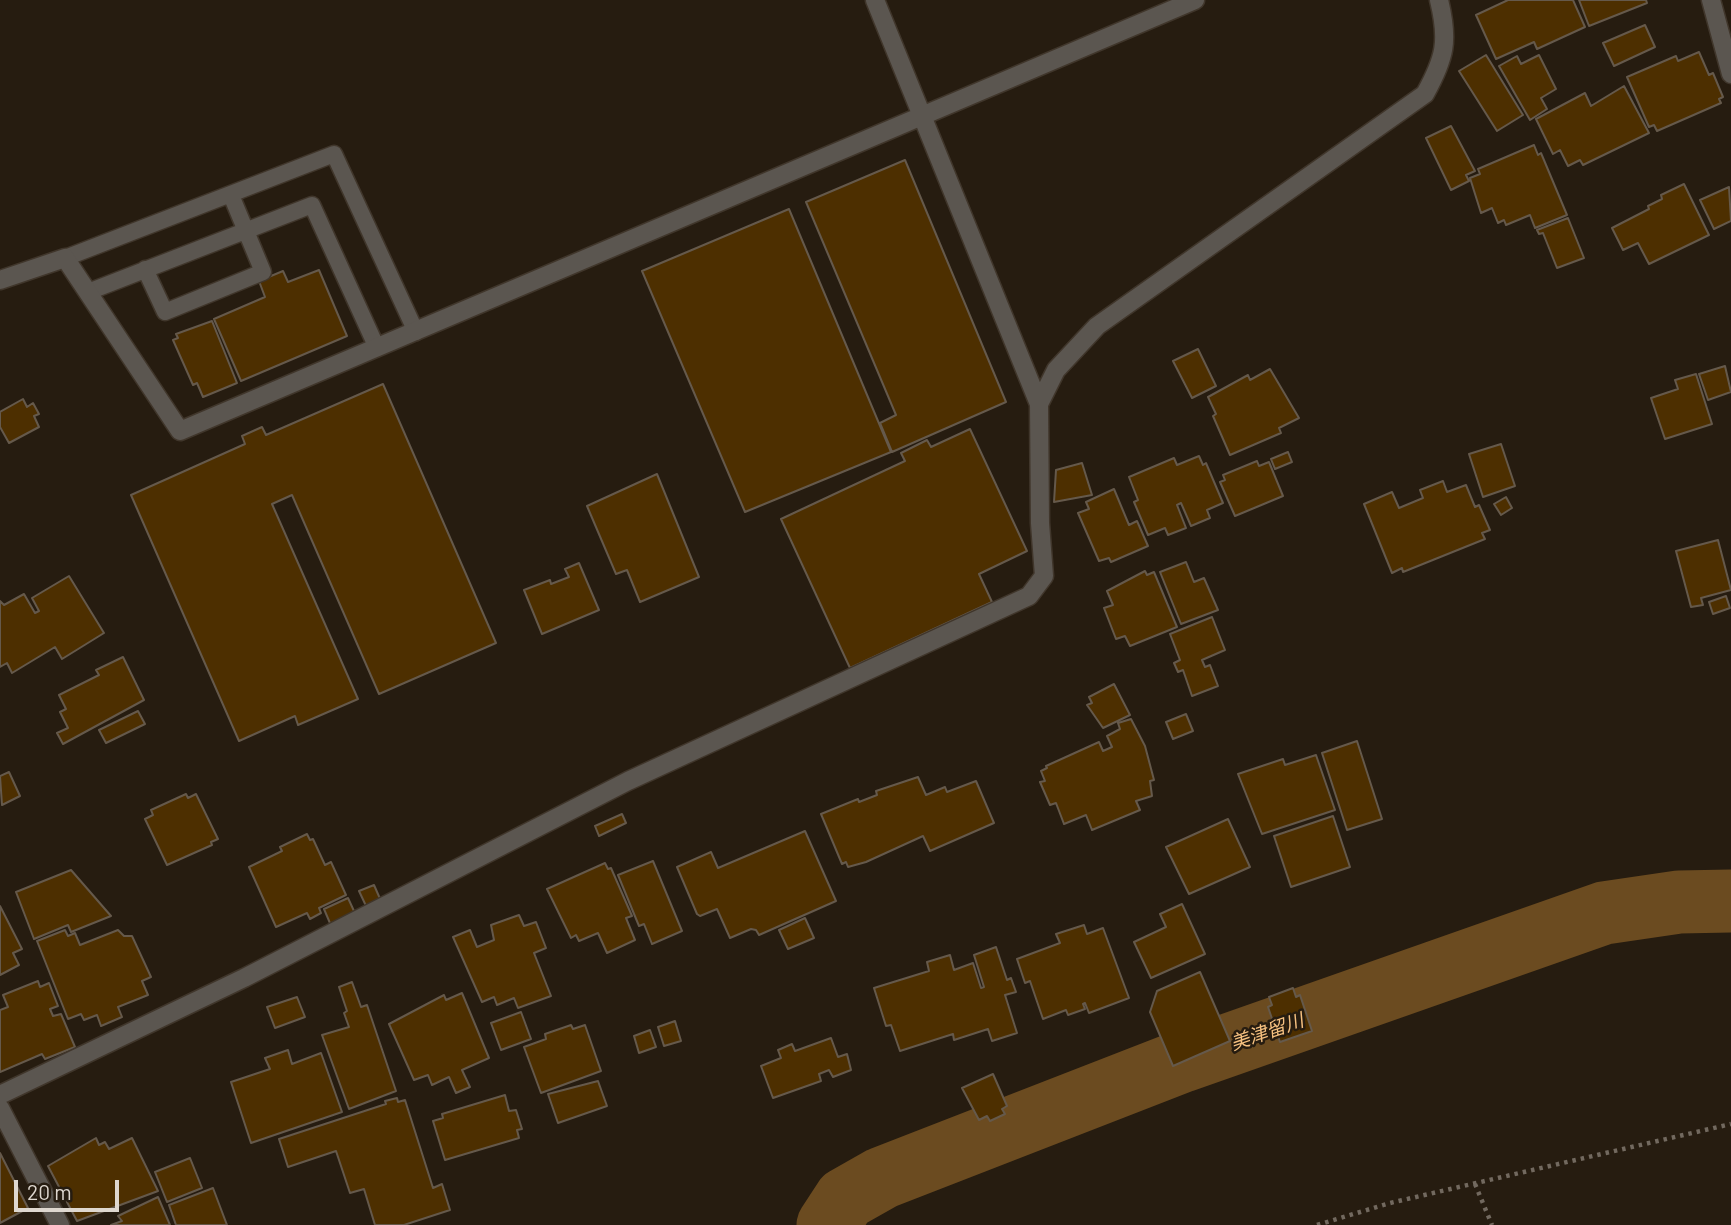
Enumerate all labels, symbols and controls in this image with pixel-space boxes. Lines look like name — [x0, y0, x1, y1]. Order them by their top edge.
water label: 美津留川 — [1227, 1009, 1307, 1055]
scale bar — [18, 1166, 122, 1210]
text: 20 m — [27, 1179, 72, 1204]

